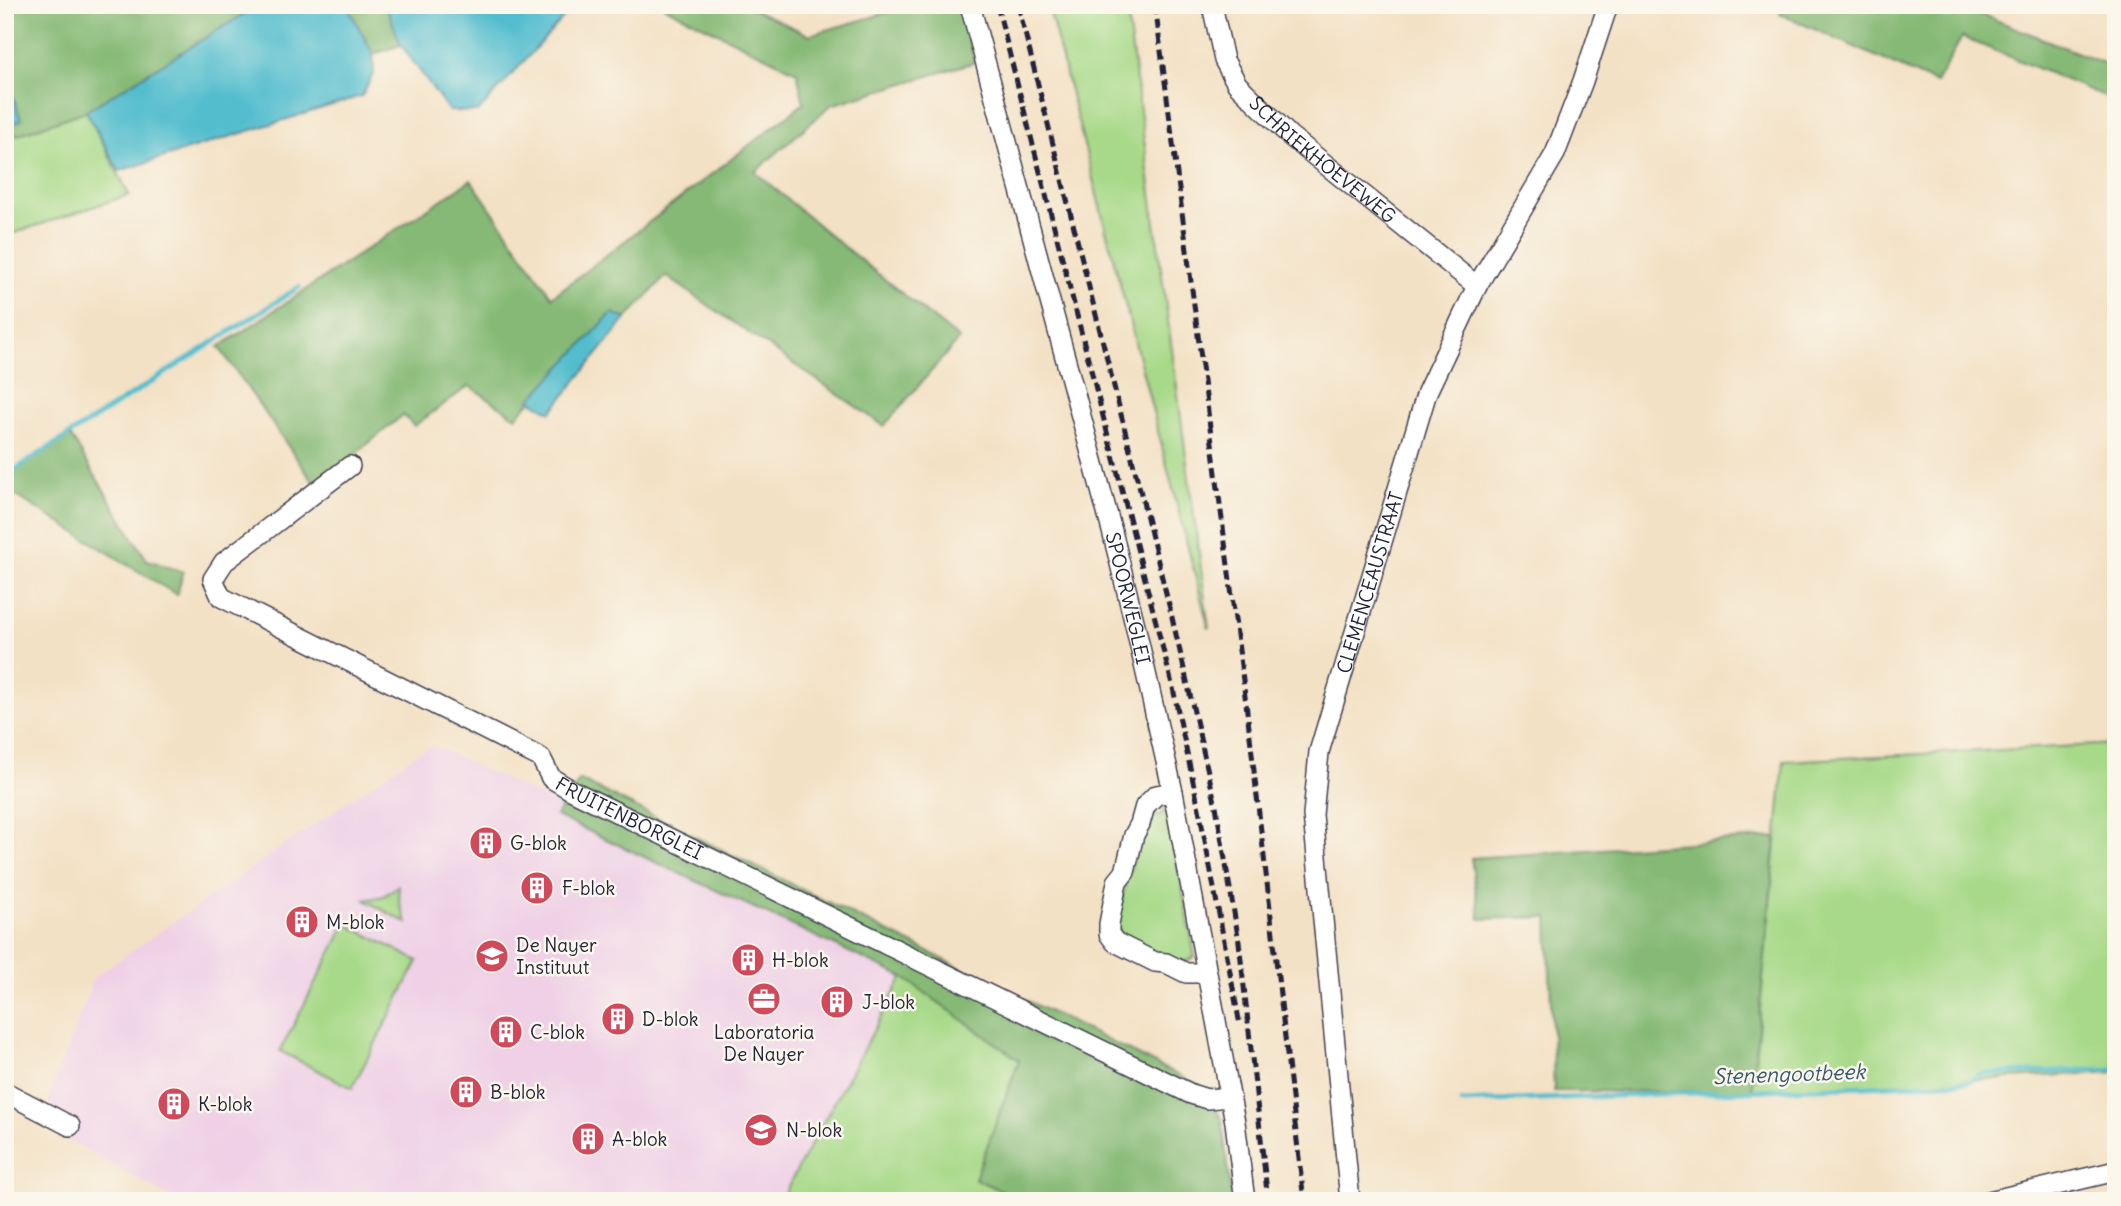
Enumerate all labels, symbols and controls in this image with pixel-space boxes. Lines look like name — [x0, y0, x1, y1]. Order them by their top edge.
street label: SCHRIEKHOEVEWEG — [1244, 91, 1401, 228]
street label: CLEMENCEAUSTRAAT — [1331, 489, 1408, 676]
street label: SPOORWEGLEI — [1101, 530, 1156, 667]
street label: FRUITENBORGLEI — [551, 772, 707, 865]
building icon: G-blok — [467, 824, 505, 862]
place label: G-blok — [510, 831, 567, 855]
building icon: F-blok — [518, 869, 556, 907]
place label: F-blok — [562, 876, 615, 900]
building icon: M-blok — [283, 903, 321, 941]
place label: M-blok — [326, 910, 385, 934]
place label: De Nayer Instituut — [516, 933, 597, 979]
school or university icon: De Nayer Instituut — [473, 937, 511, 975]
building icon: H-blok — [729, 941, 767, 979]
place label: H-blok — [772, 948, 829, 972]
office icon: Laboratoria De Nayer — [745, 980, 783, 1018]
building icon: J-blok — [818, 983, 856, 1021]
place label: J-blok — [862, 990, 915, 1014]
building icon: D-blok — [599, 1000, 637, 1038]
place label: D-blok — [642, 1007, 699, 1031]
building icon: C-blok — [487, 1013, 525, 1051]
place label: C-blok — [530, 1020, 585, 1044]
place label: Laboratoria De Nayer — [714, 1020, 814, 1066]
water label: Stenengootbeek — [1712, 1058, 1867, 1090]
building icon: B-blok — [447, 1073, 485, 1111]
place label: B-blok — [490, 1080, 546, 1104]
building icon: K-blok — [155, 1085, 193, 1123]
place label: K-blok — [198, 1092, 253, 1116]
school or university icon: N-blok — [742, 1111, 780, 1149]
place label: N-blok — [786, 1118, 843, 1142]
building icon: A-blok — [569, 1120, 607, 1158]
place label: A-blok — [612, 1127, 668, 1151]

